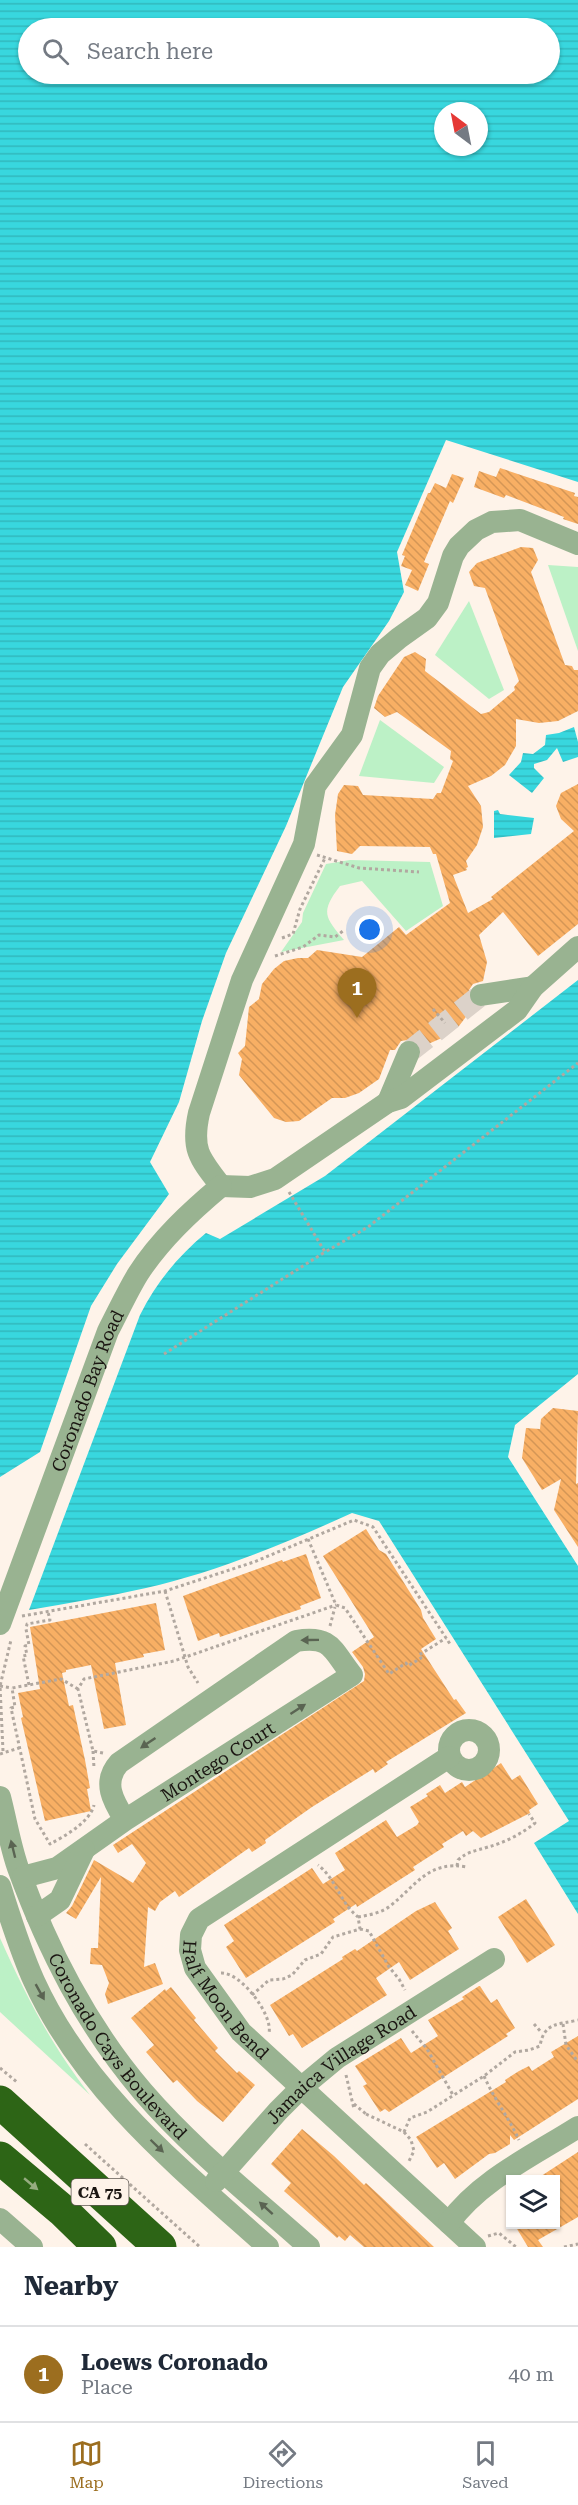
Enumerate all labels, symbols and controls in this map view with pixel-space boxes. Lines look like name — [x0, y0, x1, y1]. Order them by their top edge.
search box — [18, 18, 560, 84]
icon: search — [39, 35, 72, 68]
text: Search here — [87, 39, 213, 64]
north arrow — [434, 102, 488, 156]
your location — [355, 915, 384, 944]
pin: 1 — [338, 968, 376, 1018]
street label: Coronado Bay Road — [47, 1306, 128, 1474]
one-way arrow — [301, 1635, 320, 1645]
one-way arrow — [290, 1703, 306, 1715]
street label: Montego Court — [156, 1717, 278, 1805]
one-way arrow — [140, 1737, 156, 1749]
one-way arrow — [7, 1839, 17, 1858]
street label: Half Moon Bend — [179, 1939, 274, 2064]
street label: Coronado Cays Boulevard — [45, 1949, 192, 2144]
one-way arrow — [35, 1983, 45, 2000]
street label: Jamaica Village Road — [261, 2000, 420, 2128]
one-way arrow — [149, 2139, 164, 2152]
map controls — [506, 2175, 560, 2229]
button: layers — [506, 2175, 560, 2229]
one-way arrow — [23, 2177, 39, 2190]
road number: CA 75 — [72, 2179, 128, 2205]
one-way arrow — [258, 2201, 273, 2215]
text: Nearby — [24, 2271, 118, 2301]
text: Loews Coronado — [81, 2350, 268, 2375]
text: 1 — [38, 2362, 49, 2386]
text: 40 m — [508, 2362, 554, 2386]
text: Place — [81, 2375, 133, 2399]
tab: Map — [69, 2437, 104, 2492]
tab: Directions — [243, 2437, 323, 2492]
tab: Saved — [462, 2437, 509, 2492]

